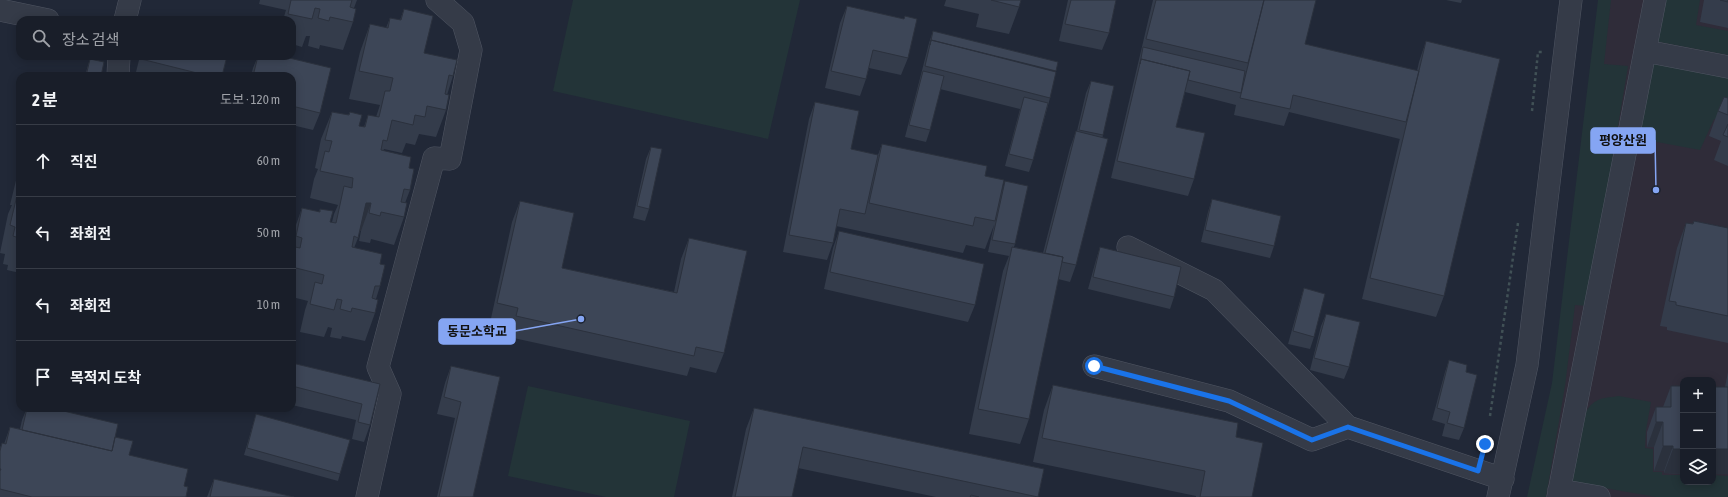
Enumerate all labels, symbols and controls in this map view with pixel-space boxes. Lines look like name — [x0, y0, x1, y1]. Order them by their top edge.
search box — [16, 16, 296, 60]
icon: search — [30, 27, 52, 49]
text: 장소 검색 — [62, 31, 119, 48]
text: 2 분 — [32, 90, 58, 110]
text: 도보 · 120 m — [220, 92, 280, 107]
callout: 평양산원 — [1591, 128, 1655, 153]
text: 평양산원 — [1599, 133, 1647, 148]
icon: ahead — [32, 150, 54, 172]
text: 직진 — [70, 153, 98, 170]
text: 60 m — [257, 153, 280, 168]
icon: left — [32, 222, 54, 244]
text: 좌회전 — [70, 225, 111, 242]
text: 50 m — [257, 225, 280, 240]
icon: left — [32, 294, 54, 316]
text: 좌회전 — [70, 297, 111, 314]
text: 10 m — [257, 297, 280, 312]
callout: 동문소학교 — [439, 319, 515, 344]
text: 동문소학교 — [447, 324, 507, 339]
route start — [1085, 357, 1103, 375]
icon: arrive — [32, 366, 54, 388]
text: 목적지 도착 — [70, 369, 141, 386]
map controls — [1680, 377, 1716, 485]
button: + — [1680, 377, 1716, 413]
button: − — [1680, 413, 1716, 449]
route end — [1476, 435, 1494, 453]
button: layers — [1680, 449, 1716, 485]

